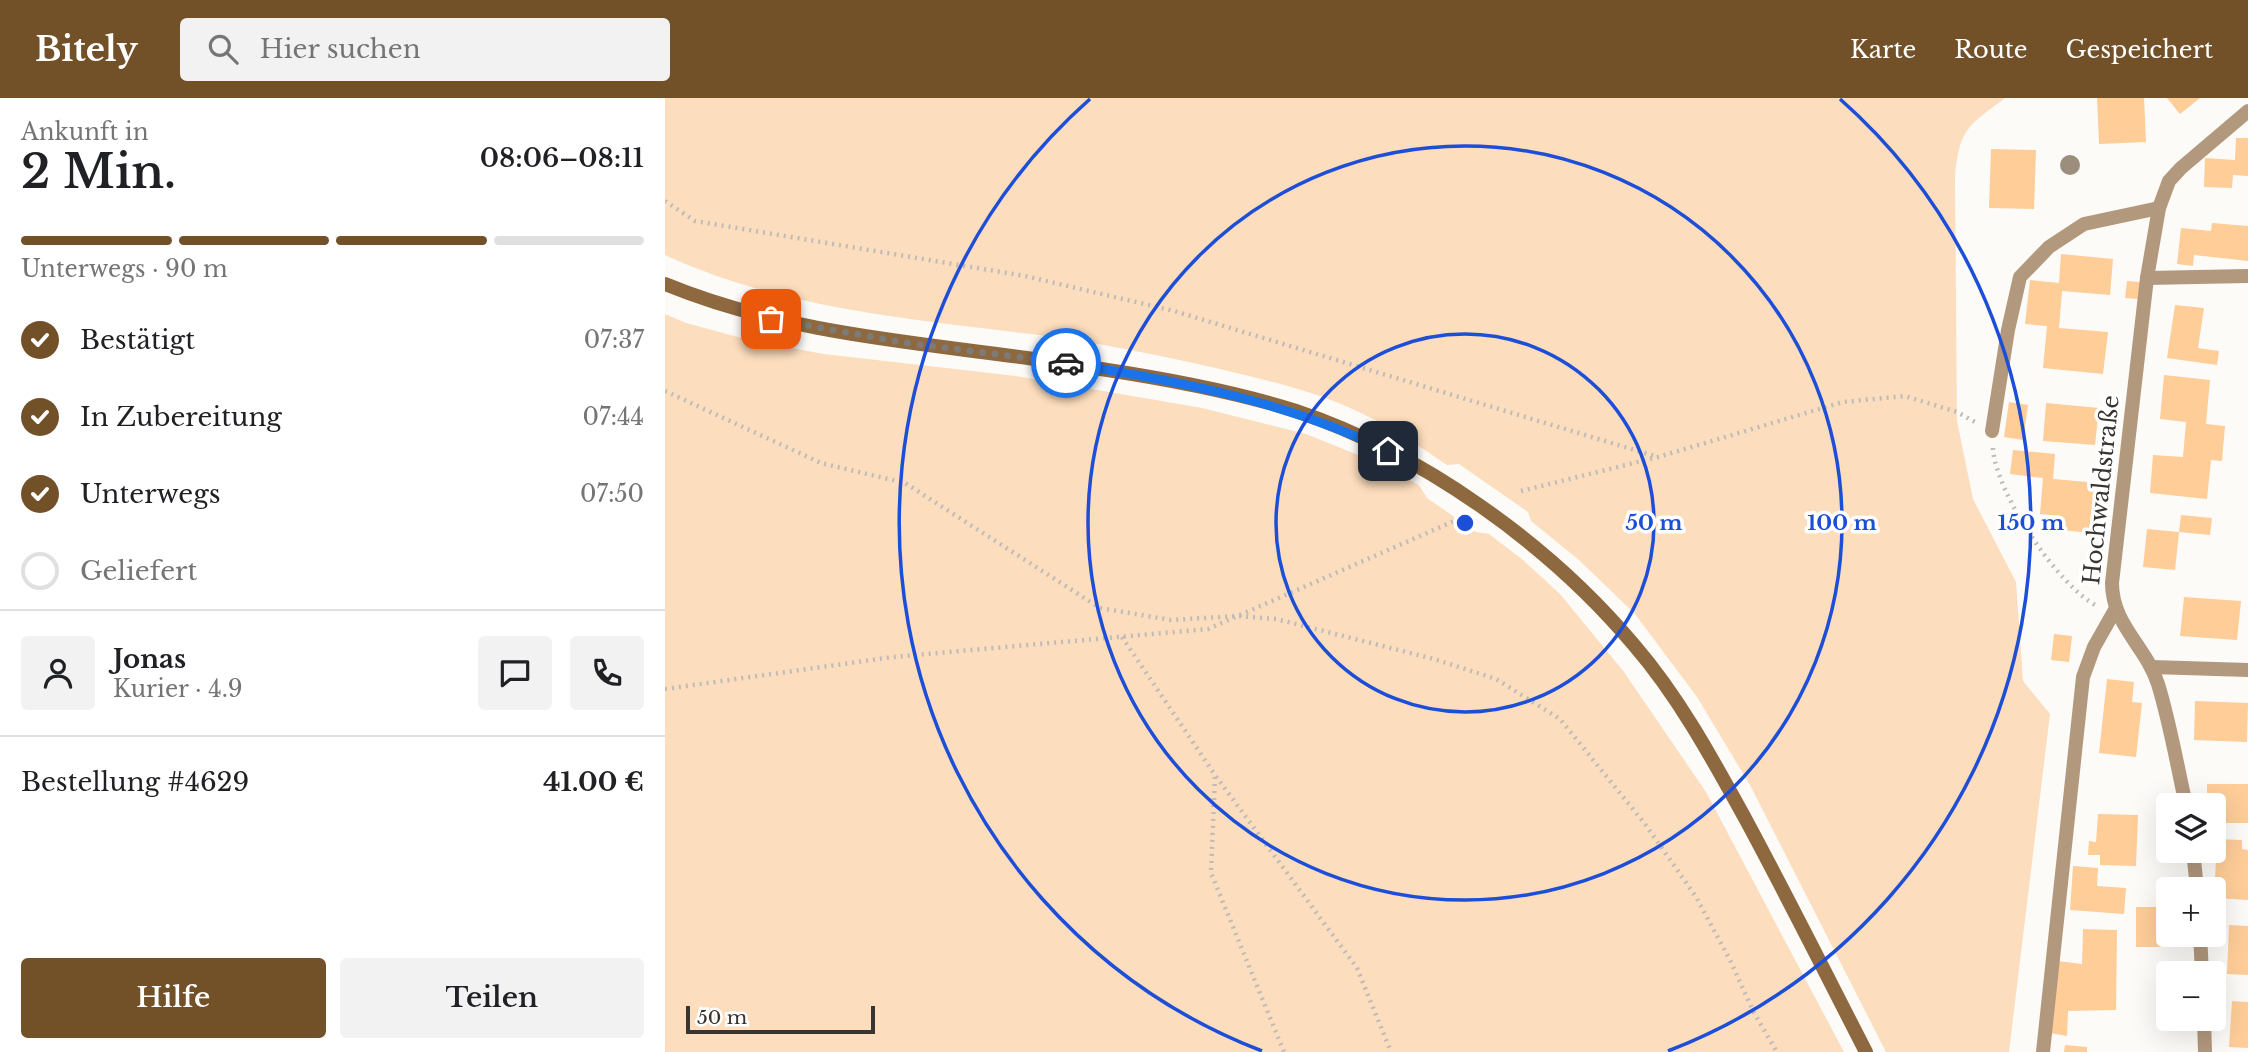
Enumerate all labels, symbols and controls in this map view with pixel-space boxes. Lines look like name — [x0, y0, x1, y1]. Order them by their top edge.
search box — [180, 18, 670, 81]
text: Bitely — [35, 29, 138, 70]
icon: search — [204, 30, 242, 68]
text: Hier suchen — [260, 33, 421, 65]
text: Karte — [1850, 35, 1916, 64]
text: Route — [1954, 35, 2028, 64]
text: Gespeichert — [2066, 35, 2213, 64]
text: Ankunft in — [21, 118, 149, 146]
text: 08:06–08:11 — [480, 142, 644, 174]
text: 2 Min. — [21, 143, 176, 200]
text: Unterwegs · 90 m — [21, 255, 228, 283]
pin — [741, 289, 801, 349]
icon: bag — [752, 300, 790, 338]
icon: check — [21, 321, 59, 359]
text: Bestätigt — [80, 324, 195, 356]
text: 07:37 — [584, 326, 644, 354]
courier — [1031, 328, 1101, 398]
icon: car — [1047, 344, 1085, 382]
street label: Hochwaldstraße — [2077, 394, 2125, 586]
icon: check — [21, 398, 59, 436]
text: In Zubereitung — [80, 401, 282, 433]
text: 07:44 — [583, 403, 644, 431]
pin — [1358, 421, 1418, 481]
icon: home — [1369, 432, 1407, 470]
icon: check — [21, 475, 59, 513]
text: Unterwegs — [80, 478, 221, 510]
text: 07:50 — [580, 480, 644, 508]
text: 50 m — [1625, 510, 1683, 536]
text: 100 m — [1807, 510, 1877, 536]
text: 150 m — [1998, 510, 2064, 536]
centre of rings — [1453, 511, 1477, 535]
text: Geliefert — [80, 555, 197, 587]
button: person — [21, 636, 95, 710]
button: chat — [478, 636, 552, 710]
button: phone — [570, 636, 644, 710]
text: Jonas — [113, 643, 186, 675]
text: Kurier · 4.9 — [113, 675, 243, 703]
text: Bestellung #4629 — [21, 766, 249, 798]
text: 41.00 € — [543, 766, 644, 798]
map controls — [2156, 793, 2226, 1031]
button: layers — [2156, 793, 2226, 863]
button: + — [2156, 877, 2226, 947]
button: Hilfe — [21, 958, 326, 1038]
button: Teilen — [340, 958, 644, 1038]
button: − — [2156, 961, 2226, 1031]
scale bar — [686, 1003, 875, 1035]
text: 50 m — [697, 1006, 747, 1029]

